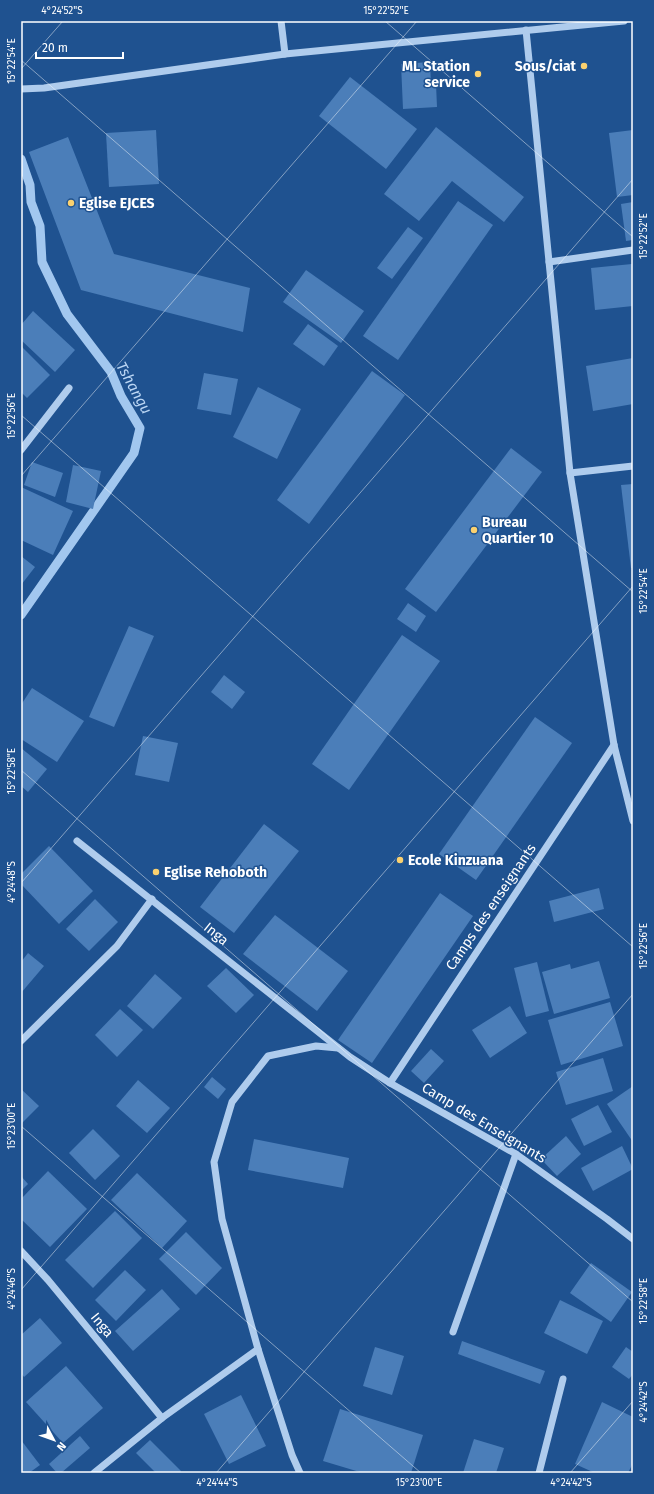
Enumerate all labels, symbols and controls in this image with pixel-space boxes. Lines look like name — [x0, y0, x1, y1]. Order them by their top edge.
text: 4°24'52"S — [41, 5, 83, 17]
text: 15°22'52"E — [363, 5, 409, 17]
scale bar — [36, 34, 123, 60]
text: 15°22'54"E — [6, 38, 18, 84]
text: 20 m — [42, 41, 68, 55]
place label: ML Station service — [402, 58, 470, 91]
place label: Sous/ciat — [515, 58, 577, 75]
marker: Sous/ciat — [579, 61, 589, 71]
marker: ML Station service — [473, 69, 483, 79]
place label: Eglise EJCES — [79, 195, 155, 212]
marker: Eglise EJCES — [66, 198, 76, 208]
text: 15°22'52"E — [638, 213, 650, 259]
water label: Tshangu — [112, 359, 156, 417]
text: 15°22'56"E — [6, 393, 18, 439]
place label: Bureau Quartier 10 — [482, 514, 554, 547]
marker: Bureau Quartier 10 — [469, 525, 479, 535]
text: 15°22'54"E — [638, 568, 650, 614]
text: 15°22'58"E — [6, 748, 18, 794]
street label: Camps des enseignants — [442, 840, 540, 974]
place label: Ecole Kinzuana — [408, 852, 504, 869]
marker: Ecole Kinzuana — [395, 855, 405, 865]
text: 4°24'48"S — [6, 860, 18, 903]
place label: Eglise Rehoboth — [164, 864, 267, 881]
marker: Eglise Rehoboth — [151, 867, 161, 877]
street label: Inga — [200, 919, 232, 949]
text: 15°22'56"E — [638, 923, 650, 969]
street label: Camp des Enseignants — [419, 1079, 550, 1167]
text: 15°23'00"E — [6, 1103, 18, 1149]
text: 4°24'46"S — [6, 1268, 18, 1310]
text: 15°22'58"E — [638, 1278, 650, 1324]
street label: Inga — [87, 1309, 117, 1341]
text: 4°24'42"S — [638, 1381, 650, 1423]
north arrow — [34, 1420, 74, 1460]
text: N — [54, 1439, 68, 1453]
text: 4°24'44"S — [196, 1477, 238, 1489]
text: 15°23'00"E — [396, 1477, 442, 1489]
text: 4°24'42"S — [550, 1477, 592, 1489]

